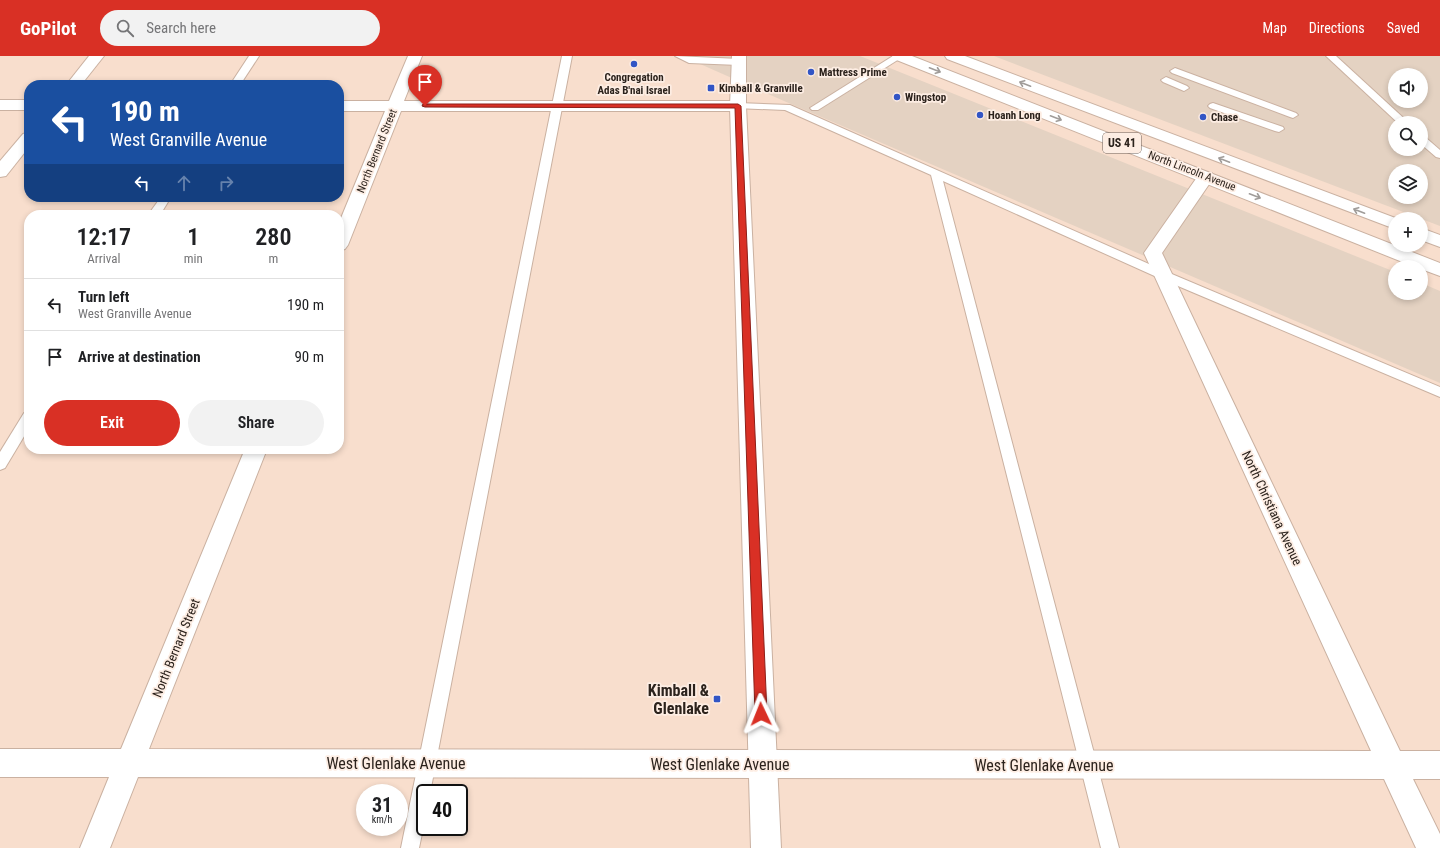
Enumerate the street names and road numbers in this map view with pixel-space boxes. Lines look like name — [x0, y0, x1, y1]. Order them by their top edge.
street label: North Bernard Street — [354, 107, 400, 195]
road number: US 41 — [1103, 133, 1141, 153]
street label: North Lincoln Avenue — [1146, 148, 1238, 194]
street label: North Christiana Avenue — [1239, 448, 1305, 568]
street label: North Bernard Street — [149, 596, 203, 700]
street label: West Glenlake Avenue — [326, 754, 466, 773]
street label: West Glenlake Avenue — [650, 755, 790, 774]
street label: West Glenlake Avenue — [974, 756, 1114, 775]

